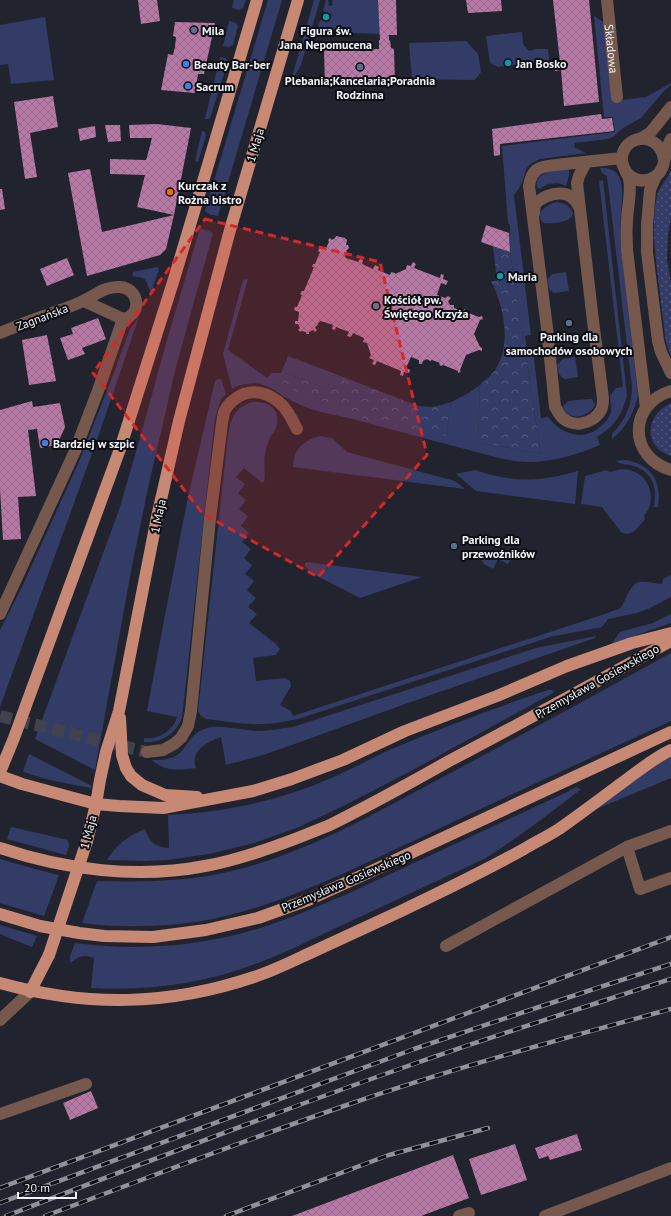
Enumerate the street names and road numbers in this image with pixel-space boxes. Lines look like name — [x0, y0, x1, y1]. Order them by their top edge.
street label: Składowa — [602, 24, 622, 74]
street label: 1 Maja — [243, 126, 267, 164]
street label: Zagnańska — [14, 300, 70, 334]
street label: 1 Maja — [147, 498, 169, 534]
street label: Przemysława Gosiewskiego — [533, 641, 661, 721]
street label: 1 Maja — [76, 813, 100, 851]
street label: Przemysława Gosiewskiego — [279, 847, 413, 915]

